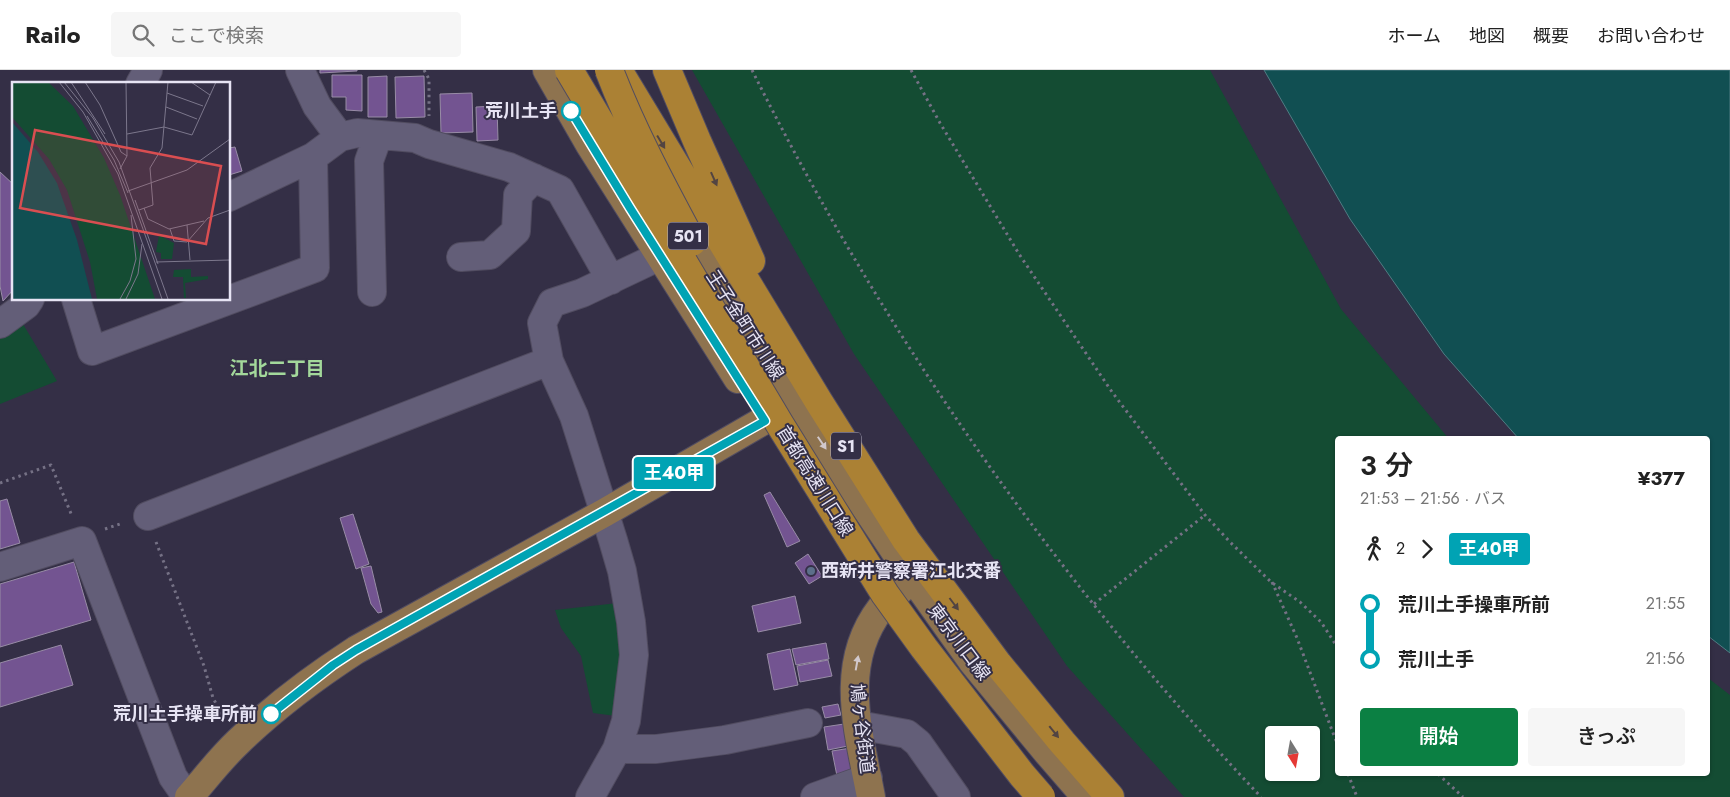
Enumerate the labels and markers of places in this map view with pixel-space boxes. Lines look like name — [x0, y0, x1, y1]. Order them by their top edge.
place label: 荒川土手 — [485, 98, 557, 124]
marker: 荒川土手 — [561, 101, 581, 121]
place label: 西新井警察署江北交番 — [821, 558, 1001, 584]
marker: 西新井警察署江北交番 — [805, 565, 817, 577]
place label: 荒川土手操車所前 — [113, 701, 257, 727]
marker: 荒川土手操車所前 — [261, 704, 281, 724]

